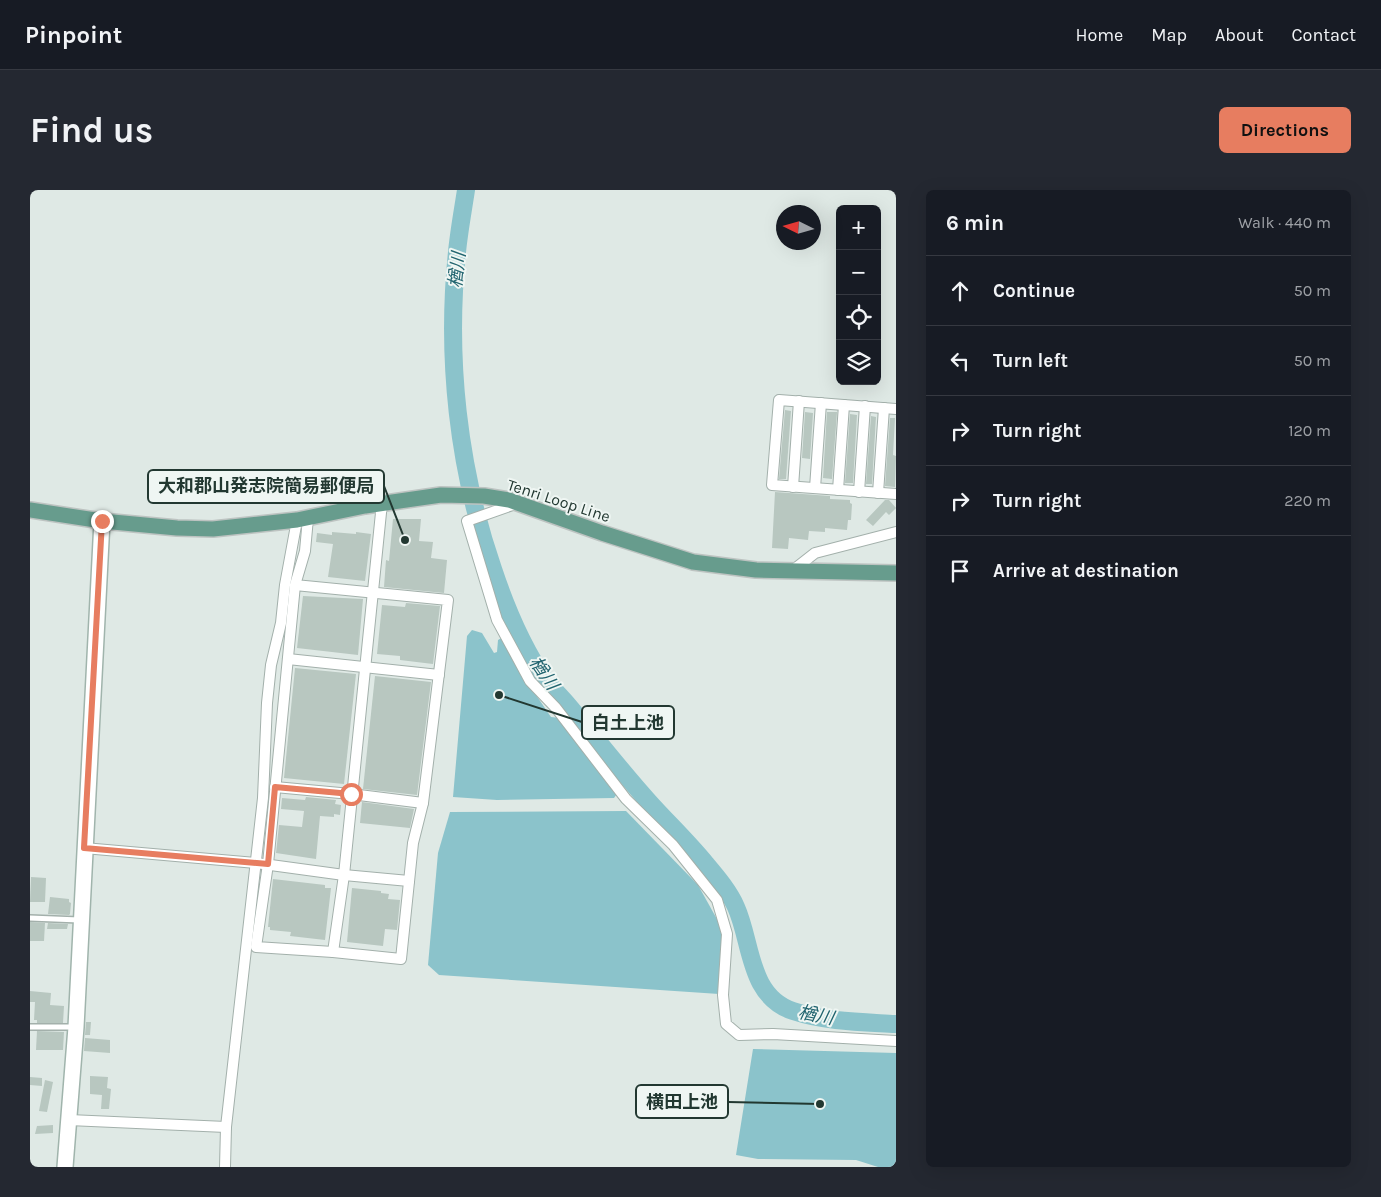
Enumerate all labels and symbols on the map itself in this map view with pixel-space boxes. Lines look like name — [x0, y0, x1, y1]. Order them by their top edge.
north arrow — [776, 205, 821, 250]
water label: 楢川 — [444, 249, 470, 289]
callout: 大和郡山発志院簡易郵便局 — [148, 470, 384, 503]
text: 大和郡山発志院簡易郵便局 — [158, 475, 374, 497]
street label: Tenri Loop Line — [505, 475, 613, 526]
route end — [91, 510, 114, 533]
water label: 楢川 — [525, 652, 564, 696]
callout: 白土上池 — [582, 706, 674, 739]
text: 白土上池 — [592, 712, 664, 734]
route start — [340, 783, 363, 806]
water label: 楢川 — [796, 1001, 838, 1030]
callout: 横田上池 — [636, 1085, 728, 1118]
text: 横田上池 — [646, 1091, 718, 1113]

